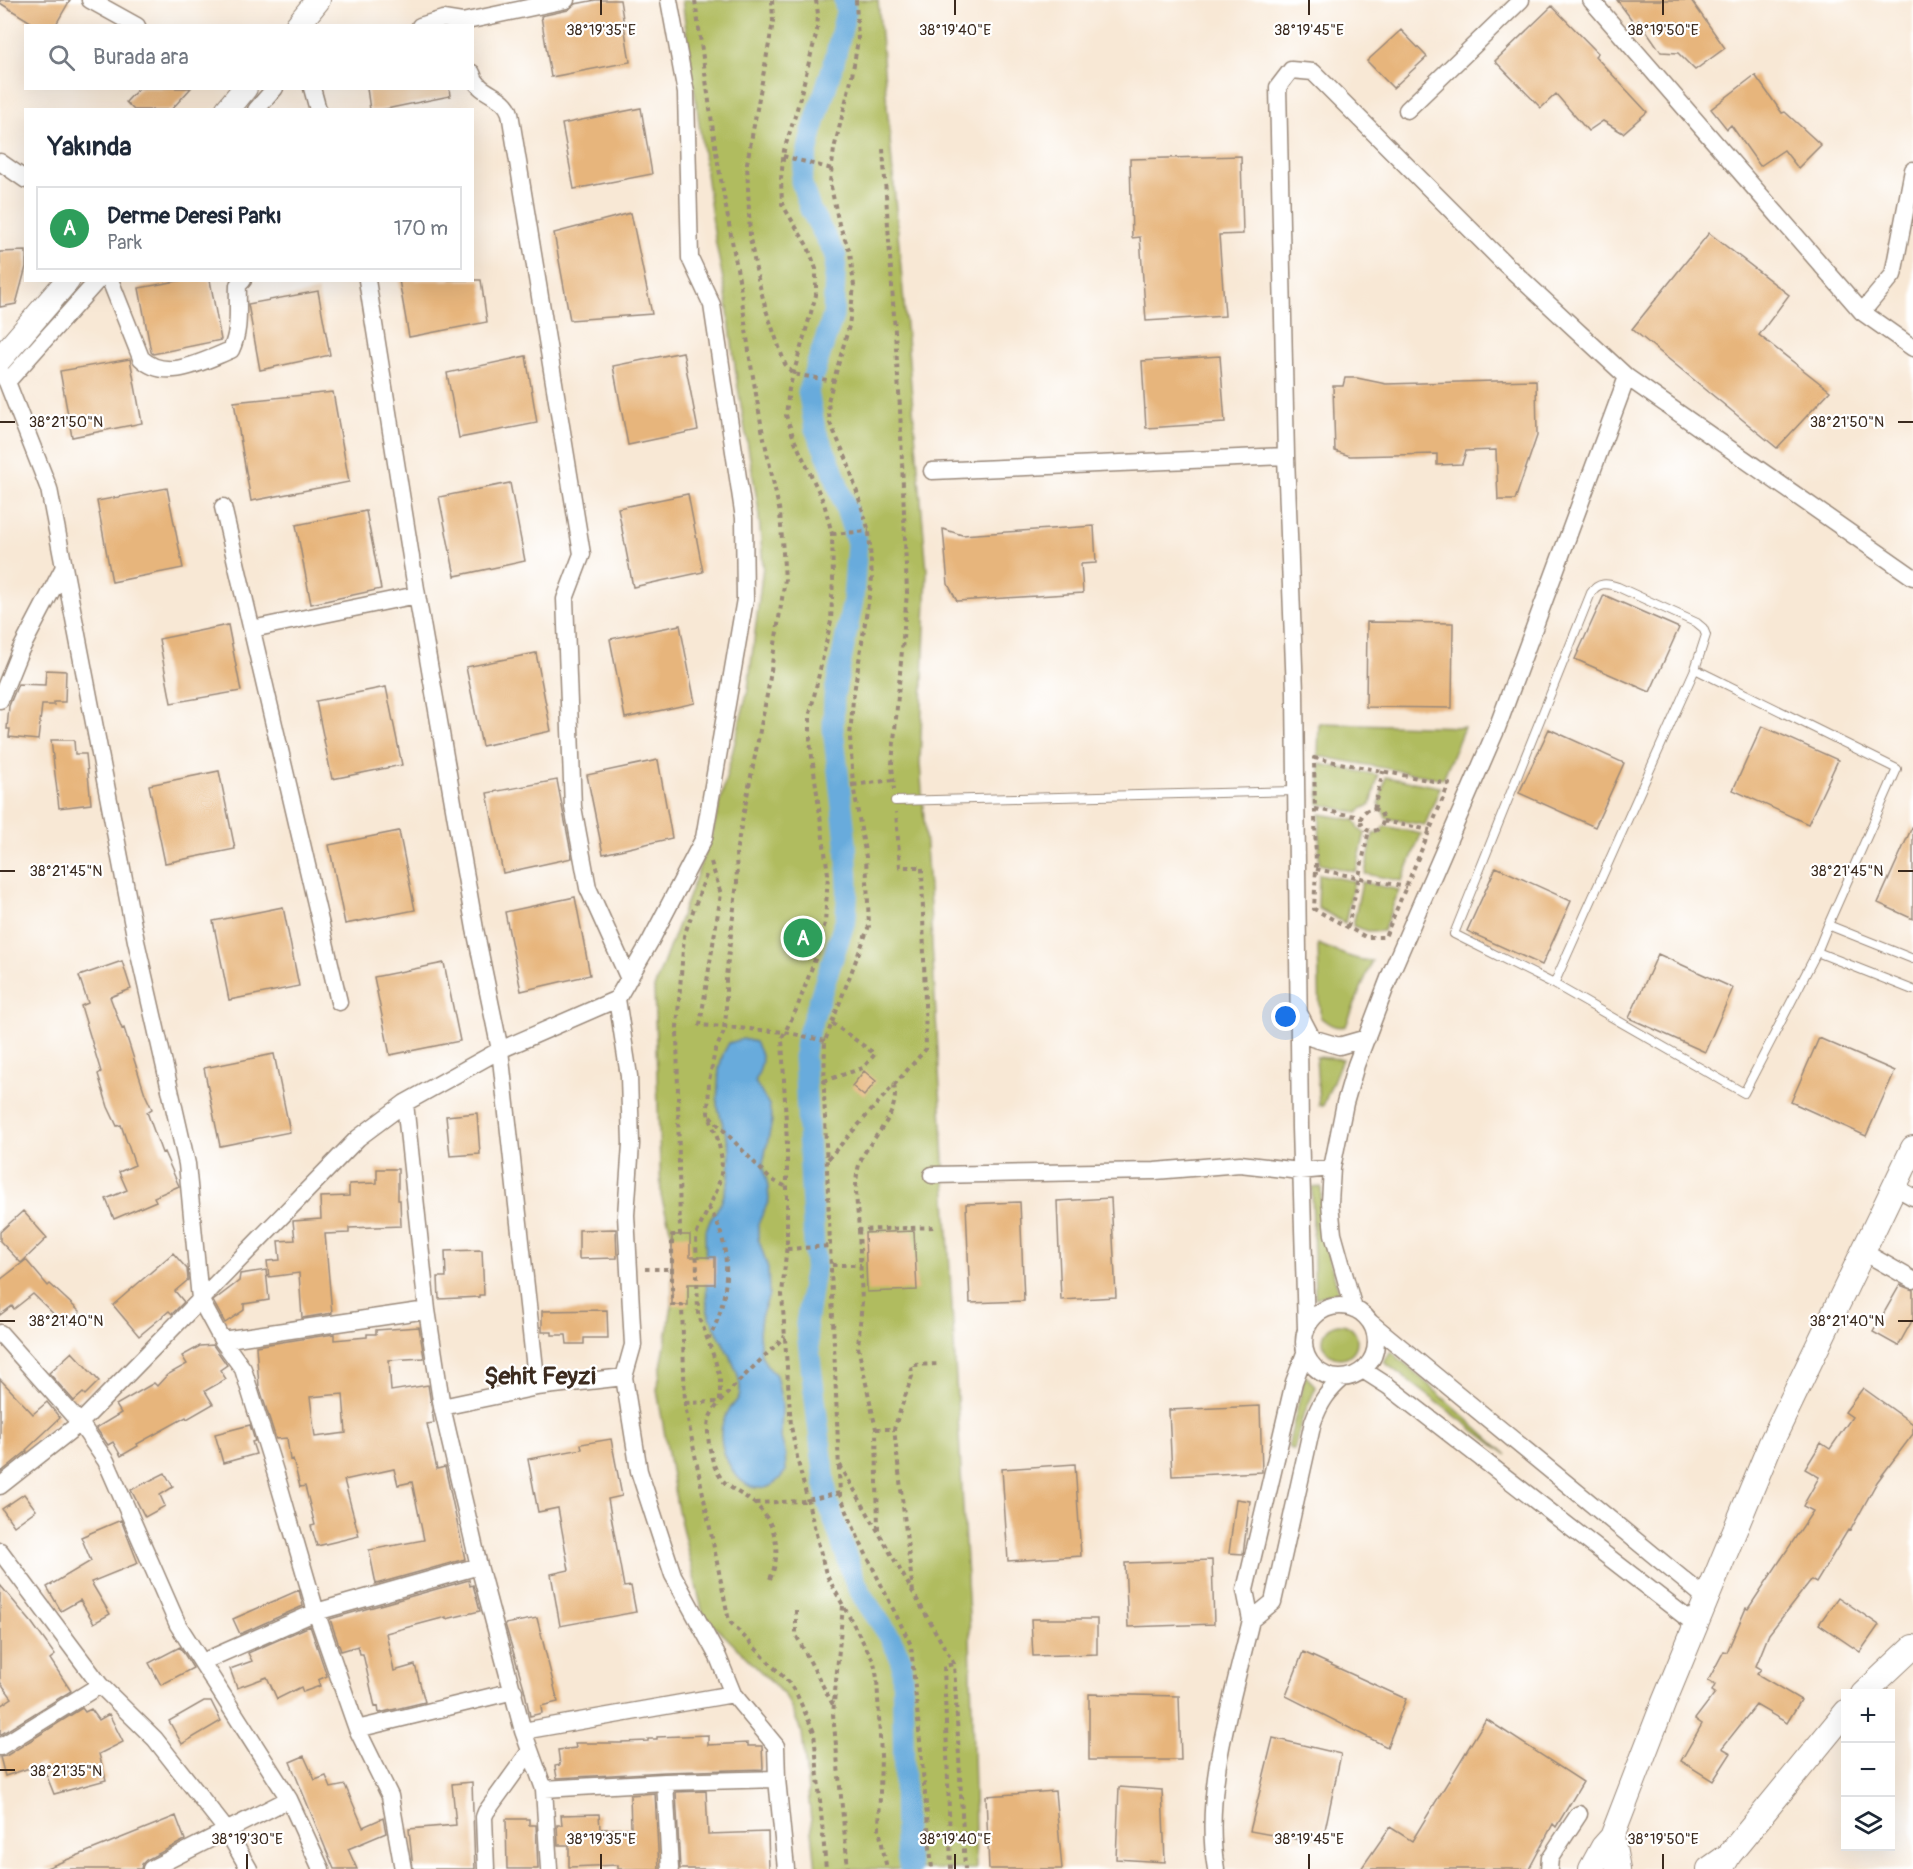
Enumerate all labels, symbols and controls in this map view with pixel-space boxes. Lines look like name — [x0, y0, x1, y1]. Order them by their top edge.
text: 38°19'35"E — [566, 21, 636, 40]
text: 38°19'40"E — [919, 21, 991, 40]
text: 38°19'45"E — [1274, 21, 1344, 40]
text: 38°19'50"E — [1627, 21, 1699, 40]
search box — [24, 24, 474, 90]
icon: search — [45, 41, 78, 74]
text: Burada ara — [93, 43, 189, 71]
text: Yakında — [48, 131, 132, 163]
text: Derme Deresi Parkı — [107, 202, 282, 230]
text: A — [63, 216, 76, 241]
text: 170 m — [394, 216, 448, 241]
text: Park — [107, 230, 142, 255]
text: 38°21'50"N — [29, 413, 103, 432]
text: 38°21'50"N — [1810, 413, 1884, 432]
text: 38°21'45"N — [30, 862, 102, 881]
text: 38°21'45"N — [1811, 862, 1883, 881]
pin: A — [784, 916, 822, 960]
your location — [1271, 1002, 1300, 1031]
text: 38°21'40"N — [29, 1312, 103, 1331]
text: 38°21'40"N — [1810, 1312, 1884, 1331]
district label: Şehit Feyzi — [484, 1362, 596, 1391]
map controls — [1841, 1689, 1895, 1851]
button: + — [1841, 1689, 1895, 1743]
button: − — [1841, 1743, 1895, 1797]
text: 38°21'35"N — [30, 1762, 102, 1781]
button: layers — [1841, 1797, 1895, 1851]
text: 38°19'30"E — [211, 1830, 283, 1849]
text: 38°19'35"E — [566, 1830, 636, 1849]
text: 38°19'40"E — [919, 1830, 991, 1849]
text: 38°19'45"E — [1274, 1830, 1344, 1849]
text: 38°19'50"E — [1627, 1830, 1699, 1849]

